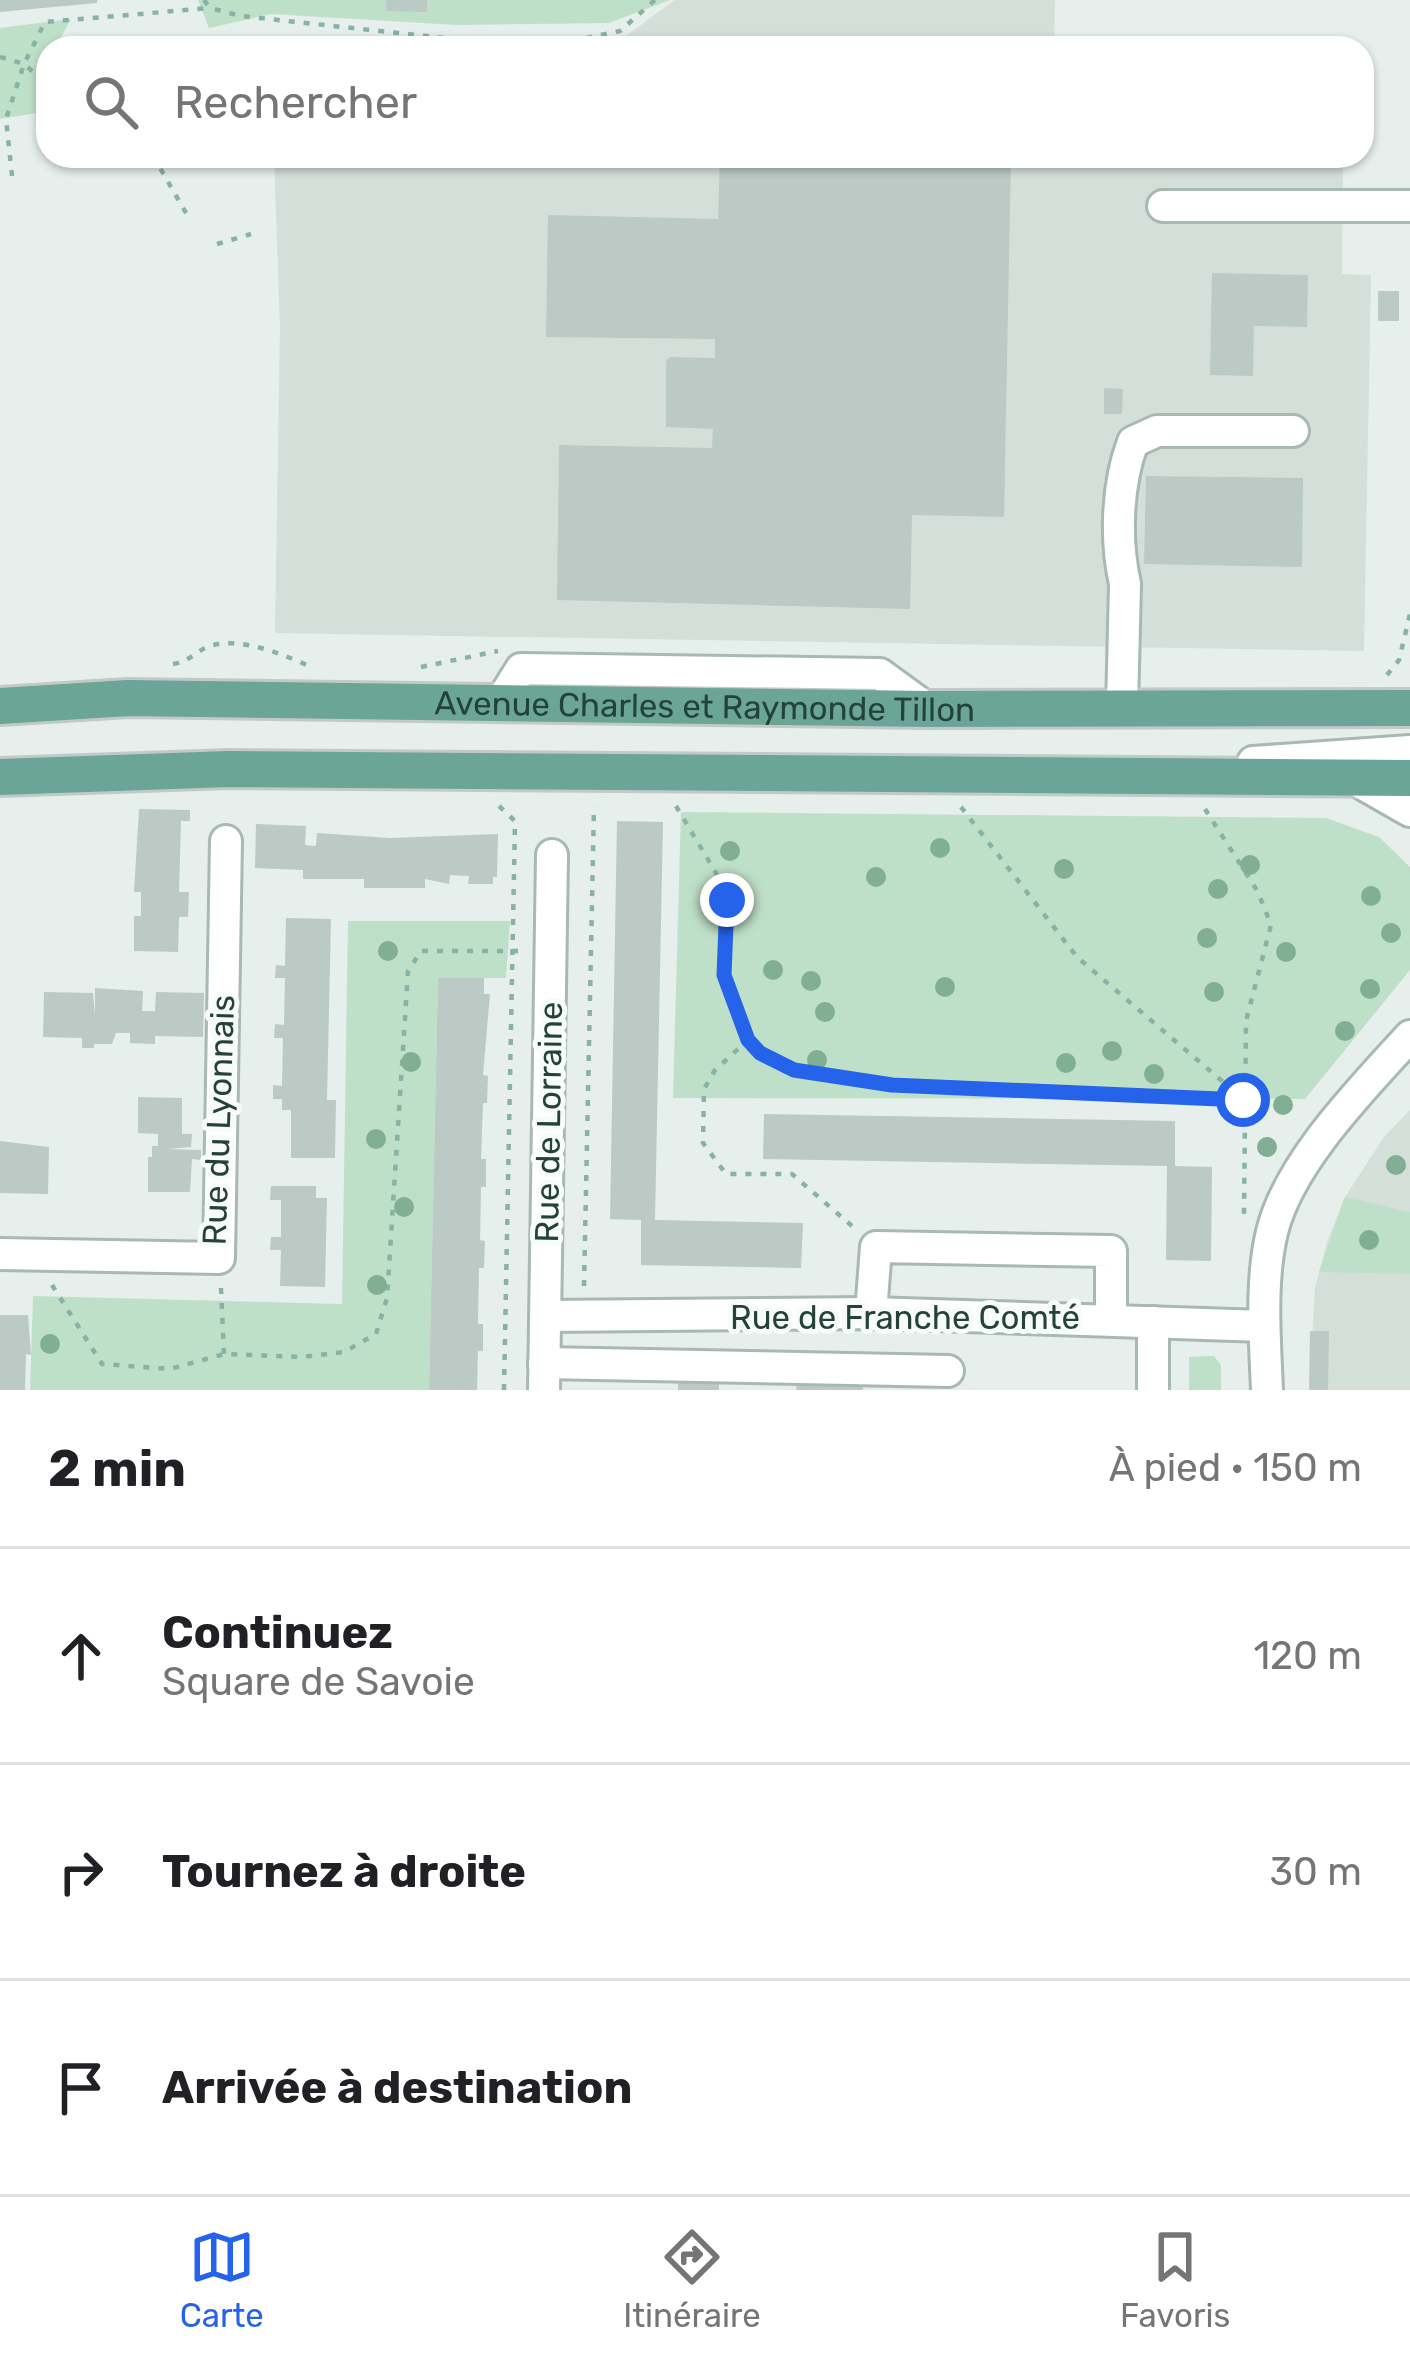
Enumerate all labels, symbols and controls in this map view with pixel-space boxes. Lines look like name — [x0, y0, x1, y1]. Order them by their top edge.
search box — [36, 36, 1374, 168]
icon: search — [78, 69, 144, 135]
text: Rechercher — [174, 76, 417, 129]
street label: Avenue Charles et Raymonde Tillon — [434, 683, 975, 729]
route end — [700, 873, 754, 927]
street label: Rue du Lyonnais — [195, 994, 242, 1246]
street label: Rue de Lorraine — [527, 1001, 570, 1243]
route start — [1216, 1073, 1270, 1127]
street label: Rue de Franche Comté — [730, 1298, 1080, 1337]
text: 2 min — [48, 1438, 186, 1499]
text: À pied · 150 m — [1109, 1445, 1362, 1491]
text: Continuez — [162, 1606, 393, 1659]
icon: ahead — [48, 1623, 114, 1689]
text: 120 m — [1253, 1633, 1362, 1679]
text: Square de Savoie — [162, 1659, 475, 1705]
icon: right — [48, 1839, 114, 1905]
text: Tournez à droite — [162, 1845, 526, 1898]
text: 30 m — [1270, 1849, 1362, 1895]
icon: arrive — [48, 2055, 114, 2121]
text: Arrivée à destination — [162, 2061, 632, 2114]
tab: Carte — [180, 2224, 264, 2335]
tab: Itinéraire — [623, 2224, 761, 2335]
tab: Favoris — [1120, 2224, 1230, 2335]

